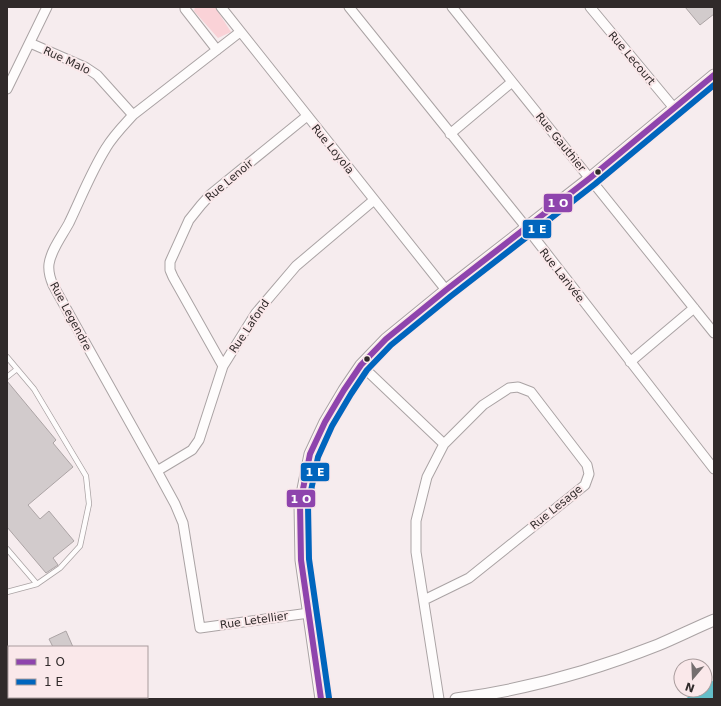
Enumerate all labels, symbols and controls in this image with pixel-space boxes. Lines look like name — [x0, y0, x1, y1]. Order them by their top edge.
street label: Rue Lecourt — [606, 29, 658, 88]
street label: Rue Malo — [41, 44, 93, 77]
street label: Rue Gauthier — [533, 110, 589, 175]
street label: Rue Loyola — [309, 122, 357, 177]
street label: Rue Lenoir — [203, 156, 256, 204]
unlabelled marker — [593, 167, 603, 177]
line badge: 1 O — [543, 193, 573, 213]
text: 1 O — [548, 197, 568, 210]
line badge: 1 E — [522, 219, 552, 239]
text: 1 E — [528, 223, 547, 236]
street label: Rue Larivée — [537, 246, 587, 305]
street label: Rue Legendre — [47, 280, 94, 353]
street label: Rue Lafond — [227, 297, 272, 356]
unlabelled marker — [362, 354, 372, 364]
line badge: 1 E — [300, 462, 330, 482]
text: 1 E — [306, 466, 325, 479]
street label: Rue Lesage — [528, 482, 585, 532]
line badge: 1 O — [286, 489, 316, 508]
text: 1 O — [291, 493, 311, 506]
street label: Rue Letellier — [219, 609, 289, 632]
legend — [8, 646, 148, 698]
text: 1 O — [44, 655, 65, 669]
north arrow — [673, 658, 713, 698]
text: 1 E — [44, 675, 63, 689]
text: N — [683, 679, 696, 695]

